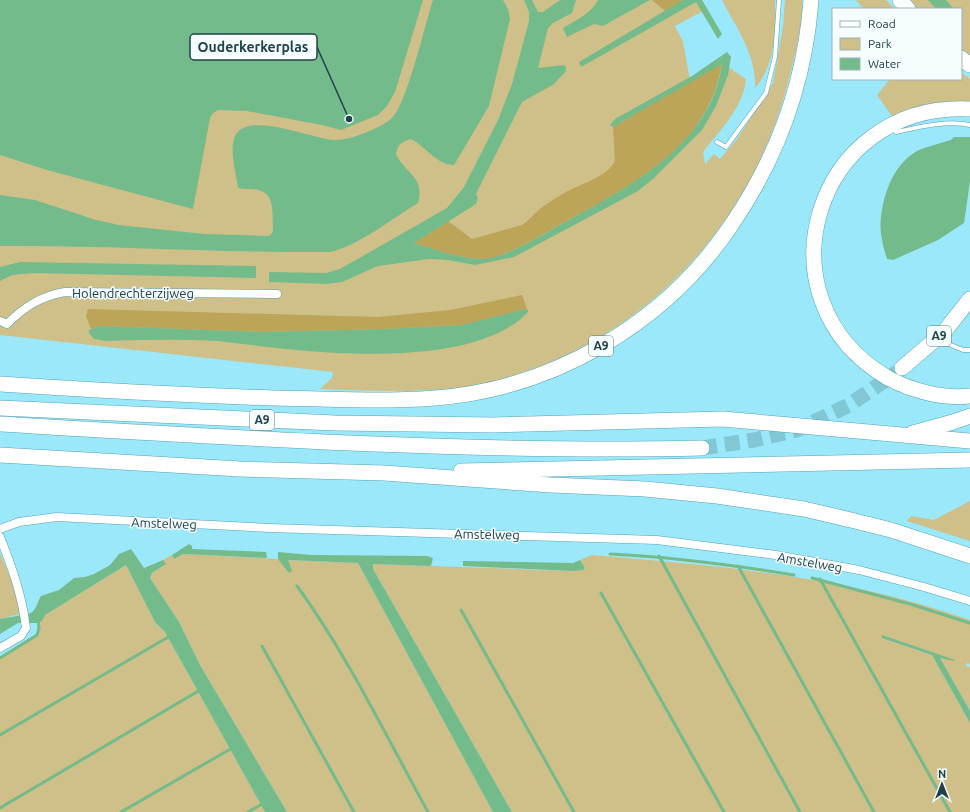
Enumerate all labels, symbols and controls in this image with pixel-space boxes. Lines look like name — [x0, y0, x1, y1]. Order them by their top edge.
legend — [832, 8, 962, 80]
text: Road — [868, 17, 896, 30]
callout: Ouderkerkerplas — [190, 34, 317, 60]
text: Park — [868, 37, 892, 50]
text: Ouderkerkerplas — [198, 39, 309, 55]
text: Water — [868, 57, 901, 70]
street label: Holendrechterzijweg — [72, 286, 194, 300]
road number: A9 — [927, 326, 951, 346]
road number: A9 — [589, 336, 613, 356]
road number: A9 — [250, 410, 274, 430]
street label: Amstelweg — [131, 515, 197, 531]
street label: Amstelweg — [454, 526, 520, 542]
street label: Amstelweg — [776, 549, 844, 575]
north arrow — [922, 764, 962, 804]
text: N — [938, 768, 946, 780]

